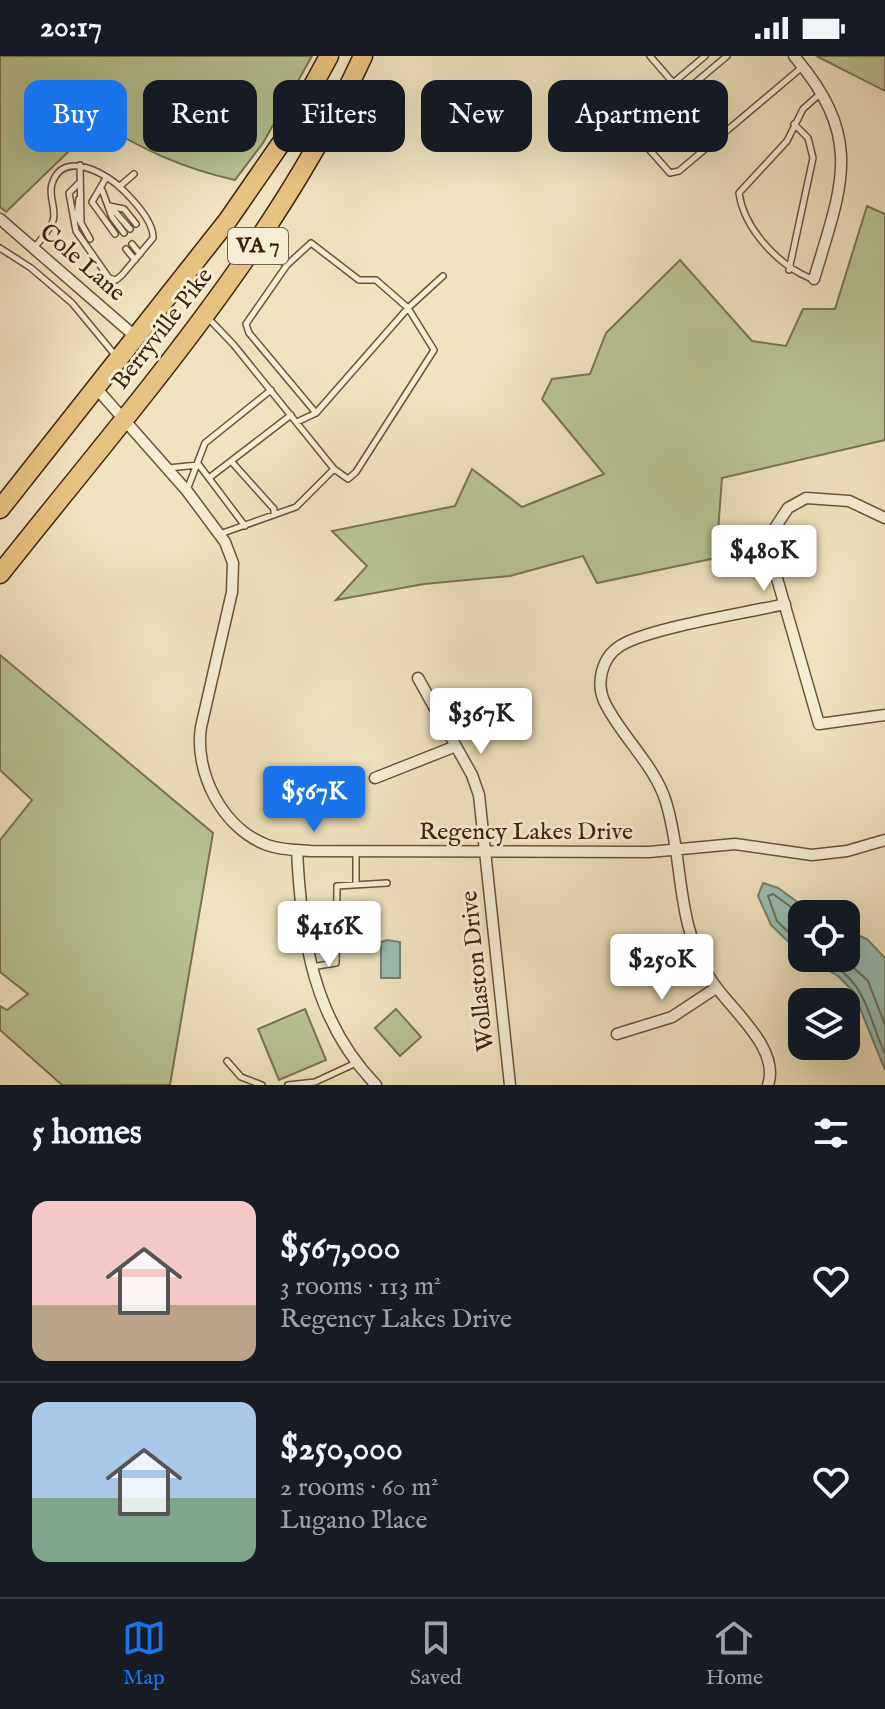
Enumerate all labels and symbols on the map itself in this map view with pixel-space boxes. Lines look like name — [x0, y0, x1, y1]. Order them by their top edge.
street label: Cole Lane — [33, 217, 131, 309]
road number: VA 7 — [228, 228, 288, 264]
street label: Berryville Pike — [106, 262, 220, 396]
pin: $480K — [708, 525, 820, 593]
pin: $367K — [425, 688, 537, 756]
pin: $567K — [258, 766, 370, 834]
street label: Regency Lakes Drive — [419, 817, 633, 848]
street label: Wollaston Drive — [454, 889, 502, 1053]
pin: $416K — [273, 901, 385, 969]
pin: $250K — [606, 934, 718, 1002]

